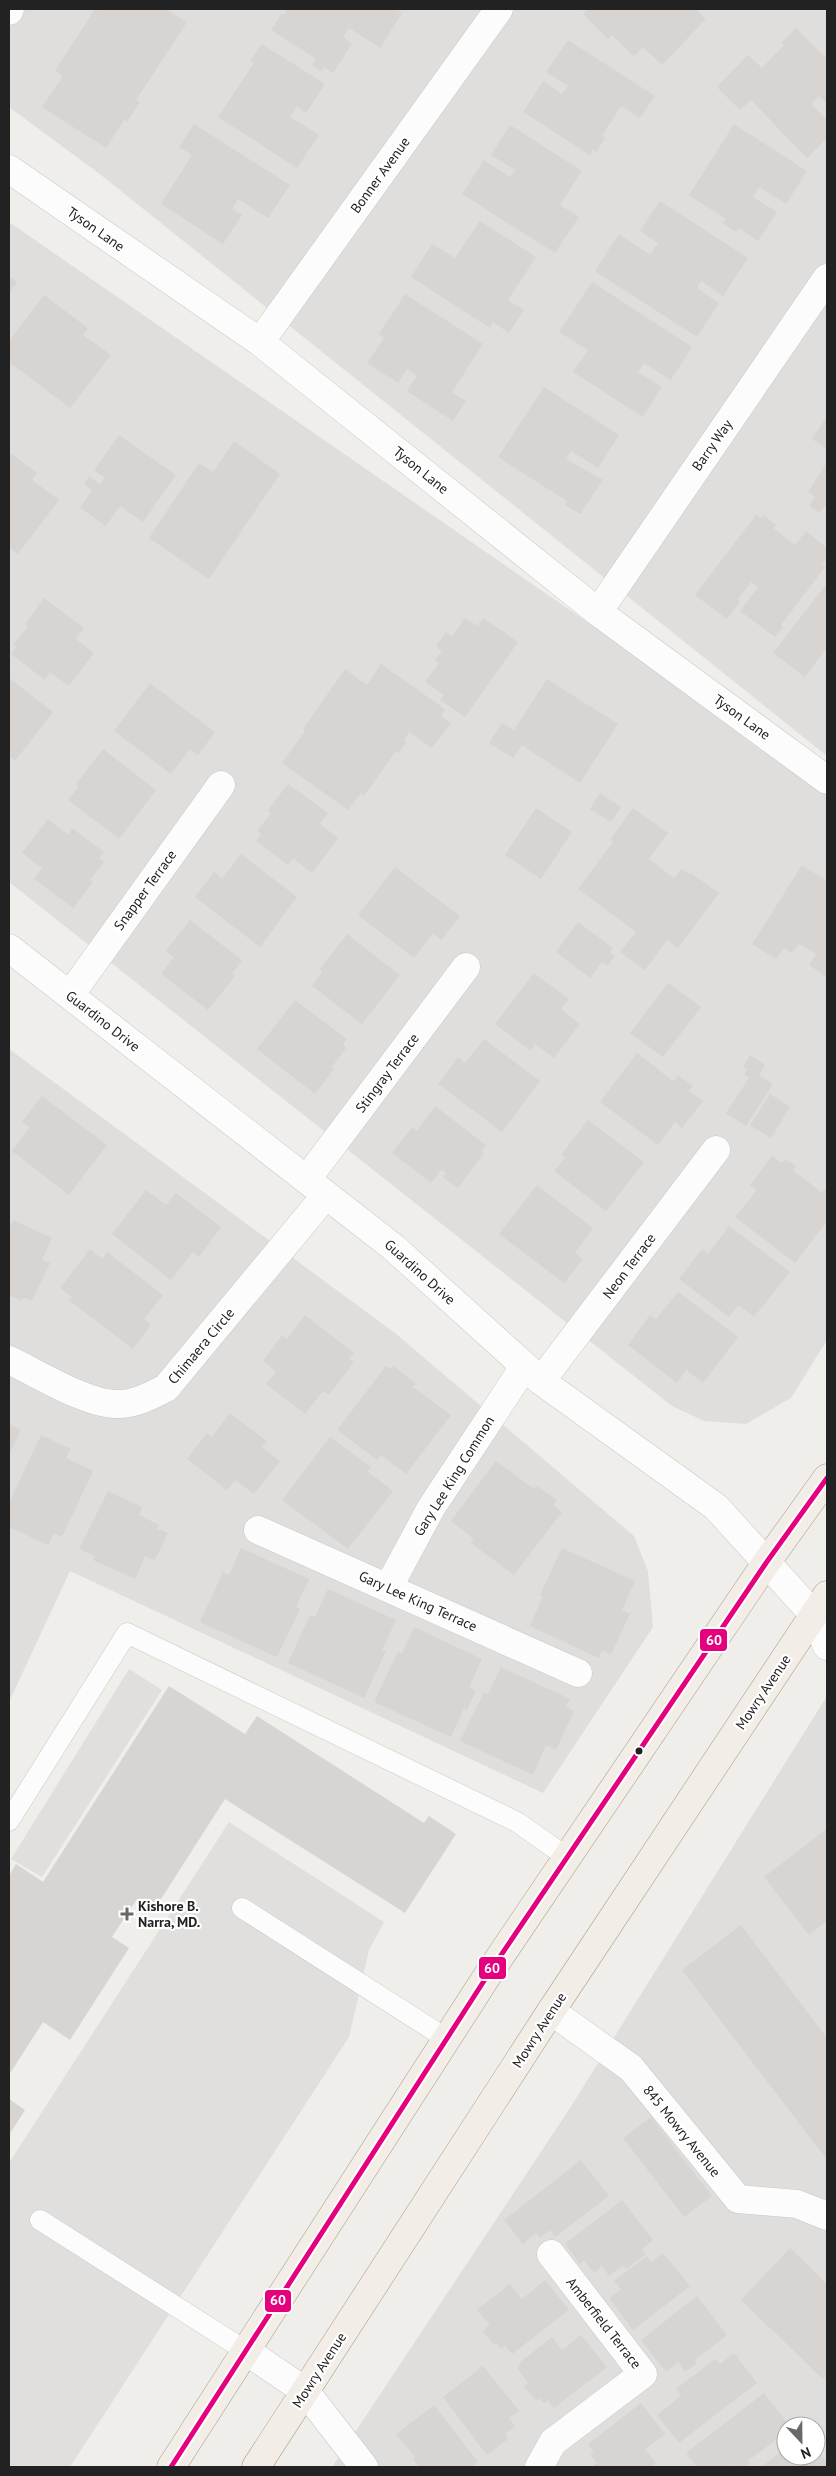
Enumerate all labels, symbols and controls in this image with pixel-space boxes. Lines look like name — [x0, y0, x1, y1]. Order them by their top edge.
street label: Bonner Avenue — [346, 133, 414, 217]
street label: Tyson Lane — [64, 203, 128, 255]
street label: Barry Way — [688, 415, 736, 474]
street label: Tyson Lane — [390, 442, 452, 498]
street label: Tyson Lane — [710, 690, 774, 744]
street label: Snapper Terrace — [110, 846, 180, 934]
street label: Guardino Drive — [62, 986, 144, 1056]
street label: Stingray Terrace — [351, 1030, 423, 1116]
street label: Neon Terrace — [598, 1230, 660, 1302]
street label: Guardino Drive — [381, 1235, 459, 1309]
street label: Chimaera Circle — [164, 1304, 238, 1388]
street label: Gary Lee King Common — [410, 1413, 498, 1539]
street label: Gary Lee King Terrace — [356, 1567, 480, 1635]
line badge: 60 — [699, 1628, 728, 1652]
text: 60 — [706, 1631, 722, 1649]
street label: Mowry Avenue — [731, 1651, 795, 1733]
unlabelled marker — [634, 1746, 644, 1756]
place label: Kishore B. Narra, MD. — [138, 1897, 200, 1931]
marker: Kishore B. Narra, MD. — [120, 1907, 134, 1921]
line badge: 60 — [478, 1956, 507, 1980]
text: 60 — [484, 1959, 500, 1977]
street label: Mowry Avenue — [508, 1989, 570, 2071]
street label: 845 Mowry Avenue — [639, 2081, 725, 2181]
street label: Amberfield Terrace — [563, 2274, 645, 2372]
line badge: 60 — [264, 2289, 292, 2313]
text: 60 — [270, 2291, 286, 2309]
street label: Mowry Avenue — [288, 2329, 350, 2411]
north arrow — [776, 2416, 826, 2466]
text: N — [798, 2443, 814, 2463]

